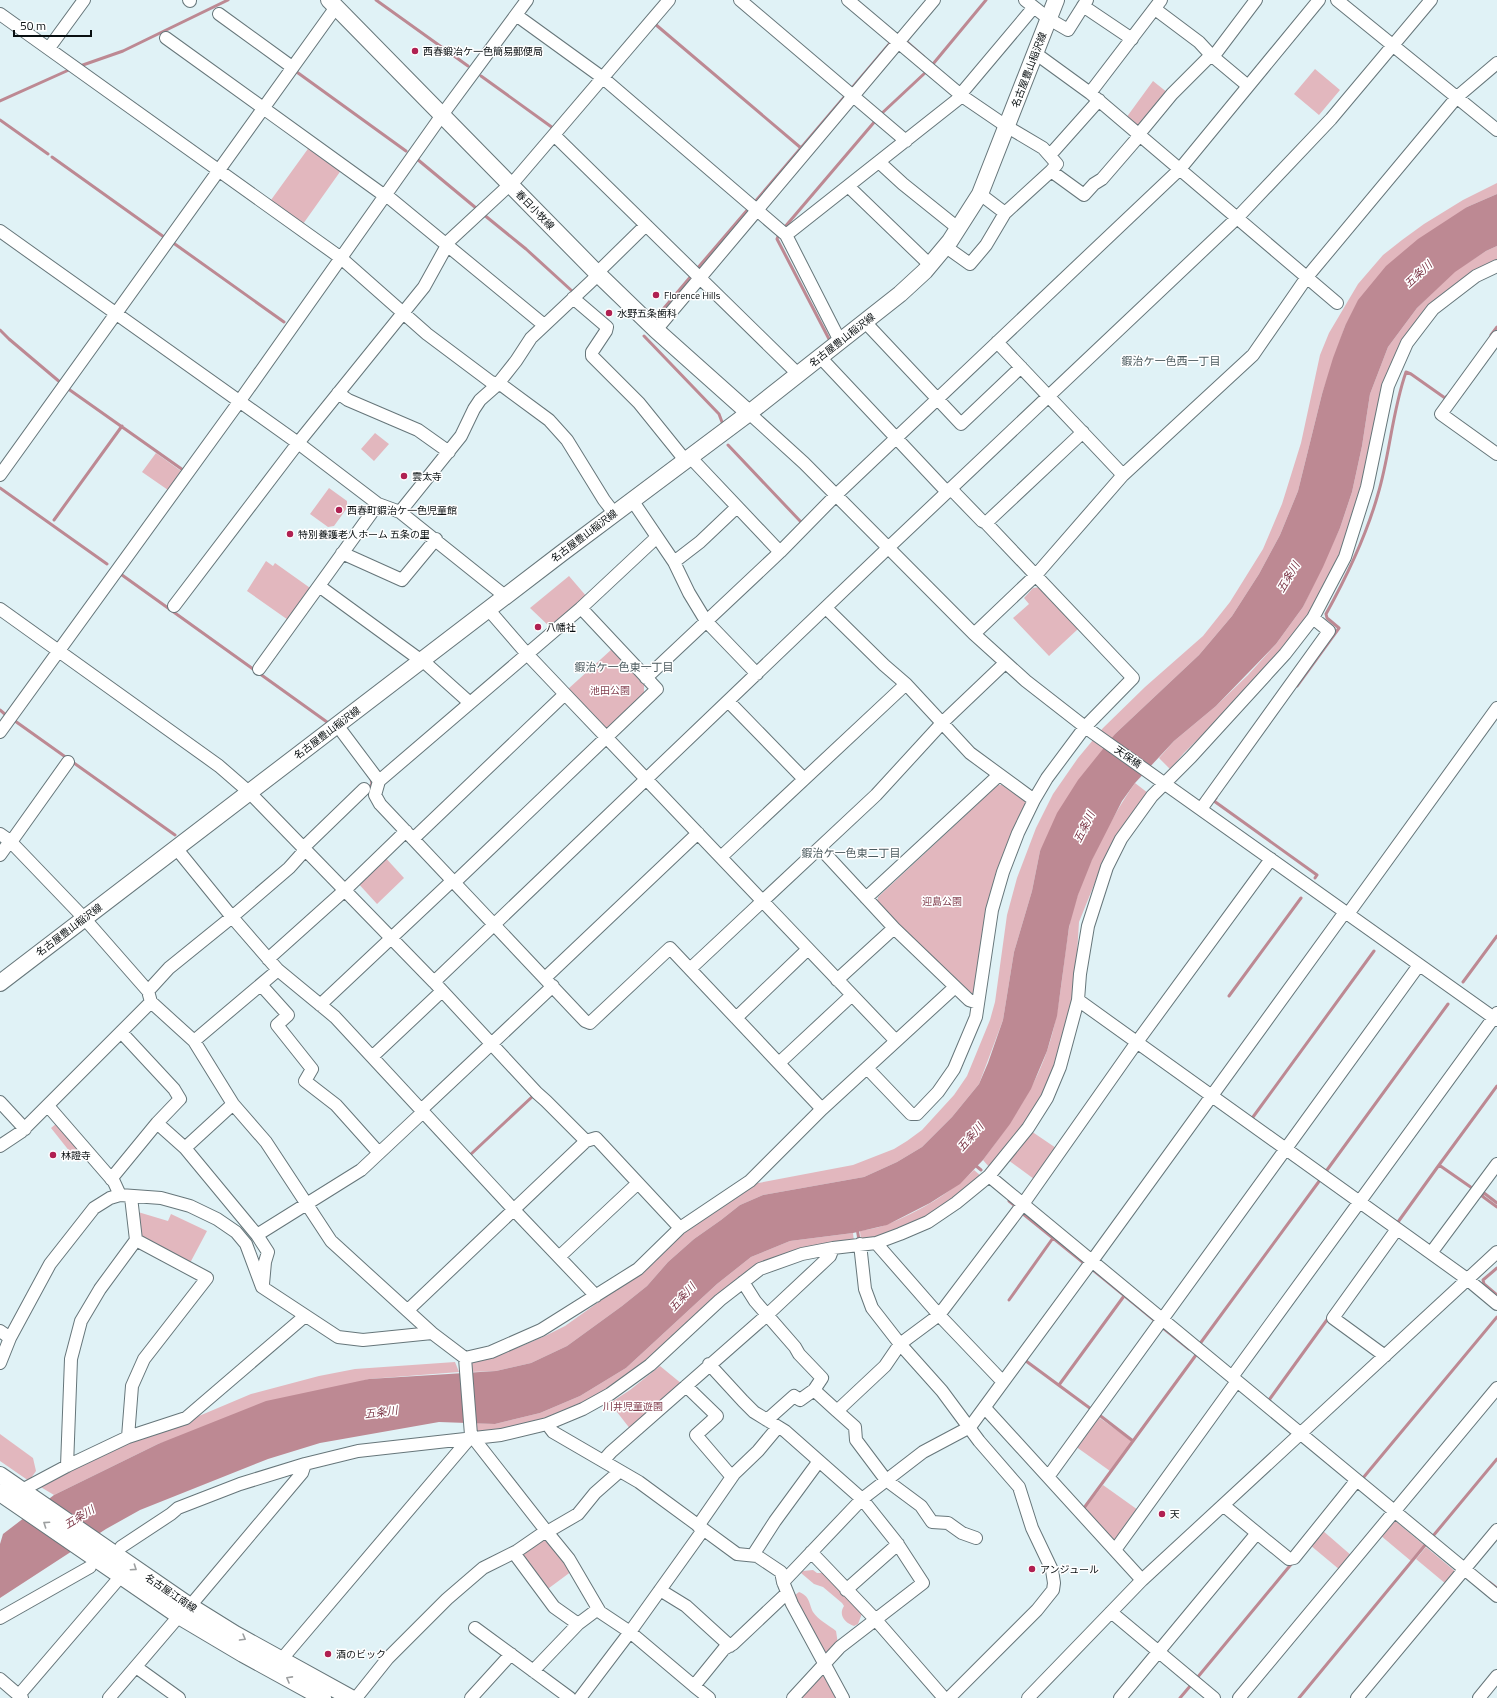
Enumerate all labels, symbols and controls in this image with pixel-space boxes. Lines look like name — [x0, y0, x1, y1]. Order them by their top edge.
scale bar — [14, 12, 91, 38]
text: 50 m — [20, 16, 46, 35]
street label: 名古屋豊山稲沢線 — [1008, 30, 1050, 110]
place label: 西春鍛冶ケ一色簡易郵便局 — [423, 44, 543, 59]
marker: 西春鍛冶ケ一色簡易郵便局 — [410, 46, 420, 56]
street label: 春日小牧線 — [512, 187, 558, 233]
water label: 五条川 — [1400, 256, 1436, 291]
place label: Florence Hills — [664, 288, 721, 303]
marker: Florence Hills — [651, 290, 661, 300]
place label: 水野五条歯科 — [617, 306, 677, 321]
marker: 水野五条歯科 — [604, 308, 614, 318]
street label: 名古屋豊山稲沢線 — [806, 309, 878, 371]
district label: 鍜治ケ一色西一丁目 — [1122, 353, 1221, 369]
place label: 雲太寺 — [412, 469, 442, 484]
marker: 雲太寺 — [399, 471, 409, 481]
place label: 西春町鍜治ケ一色児童館 — [347, 503, 457, 518]
marker: 西春町鍜治ケ一色児童館 — [334, 505, 344, 515]
street label: 名古屋豊山稲沢線 — [548, 506, 620, 566]
place label: 特別養護老人ホーム 五条の里 — [298, 527, 430, 542]
marker: 特別養護老人ホーム 五条の里 — [285, 529, 295, 539]
water label: 五条川 — [1273, 558, 1304, 595]
place label: 八幡社 — [546, 620, 576, 635]
marker: 八幡社 — [533, 622, 543, 632]
district label: 鍜治ケ一色東一丁目 — [575, 659, 674, 675]
park label: 池田公園 — [590, 683, 630, 698]
street label: 名古屋豊山稲沢線 — [291, 703, 363, 763]
street label: 天保橋 — [1111, 742, 1145, 772]
water label: 五条川 — [1070, 808, 1099, 845]
district label: 鍜治ケ一色東二丁目 — [802, 845, 901, 861]
park label: 迎島公園 — [922, 894, 962, 909]
street label: 名古屋豊山稲沢線 — [33, 900, 105, 960]
water label: 五条川 — [953, 1119, 988, 1155]
place label: 林證寺 — [61, 1148, 91, 1163]
marker: 林證寺 — [48, 1150, 58, 1160]
water label: 五条川 — [665, 1279, 700, 1315]
park label: 川井児童遊園 — [603, 1399, 663, 1414]
water label: 五条川 — [364, 1402, 399, 1422]
water label: 五条川 — [61, 1501, 98, 1532]
place label: 天 — [1170, 1507, 1180, 1522]
marker: 天 — [1157, 1509, 1167, 1519]
one-way arrow — [43, 1522, 50, 1529]
place label: アンジュール — [1040, 1562, 1099, 1577]
one-way arrow — [130, 1563, 137, 1571]
marker: アンジュール — [1027, 1564, 1037, 1574]
street label: 名古屋江南線 — [142, 1570, 200, 1616]
one-way arrow — [239, 1634, 246, 1641]
place label: 酒のビック — [336, 1647, 386, 1662]
marker: 酒のビック — [323, 1649, 333, 1659]
one-way arrow — [286, 1677, 293, 1684]

